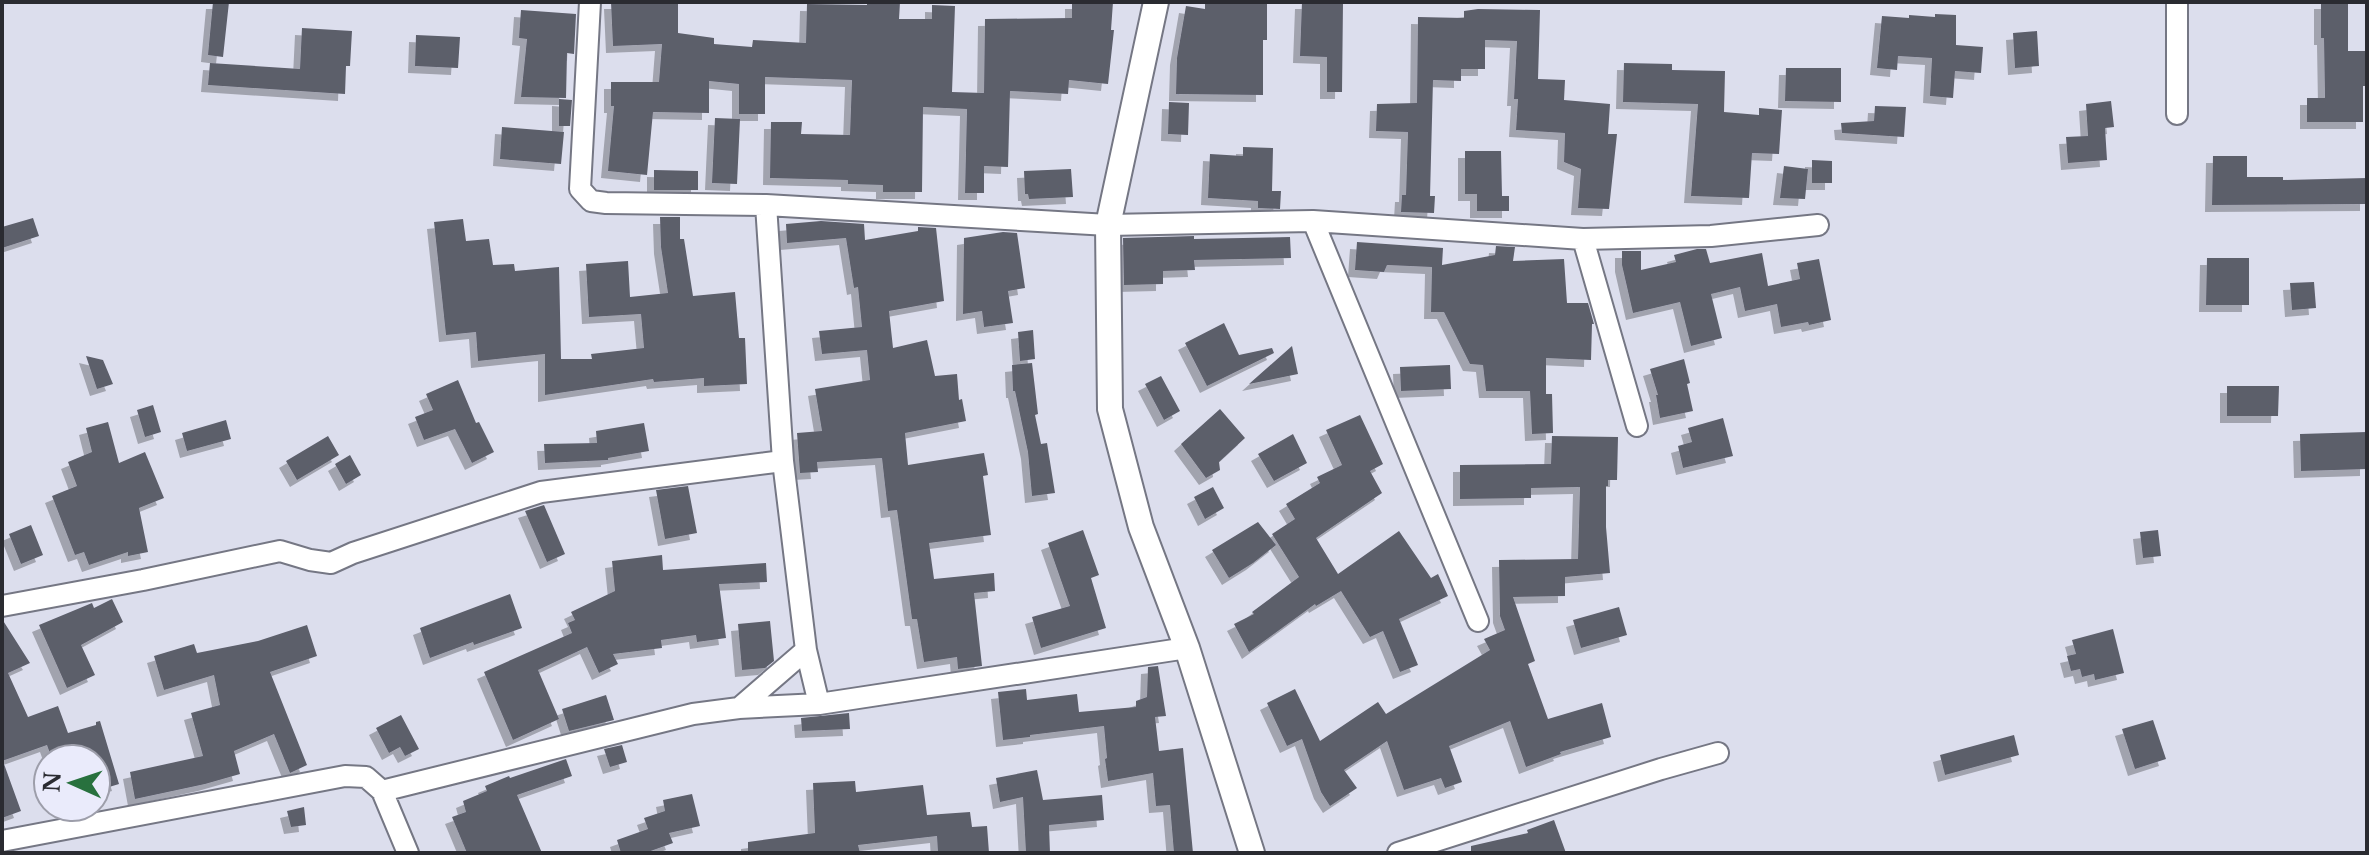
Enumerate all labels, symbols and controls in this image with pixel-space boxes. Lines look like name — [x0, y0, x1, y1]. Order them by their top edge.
north arrow — [32, 743, 112, 823]
text: N — [39, 771, 67, 793]

